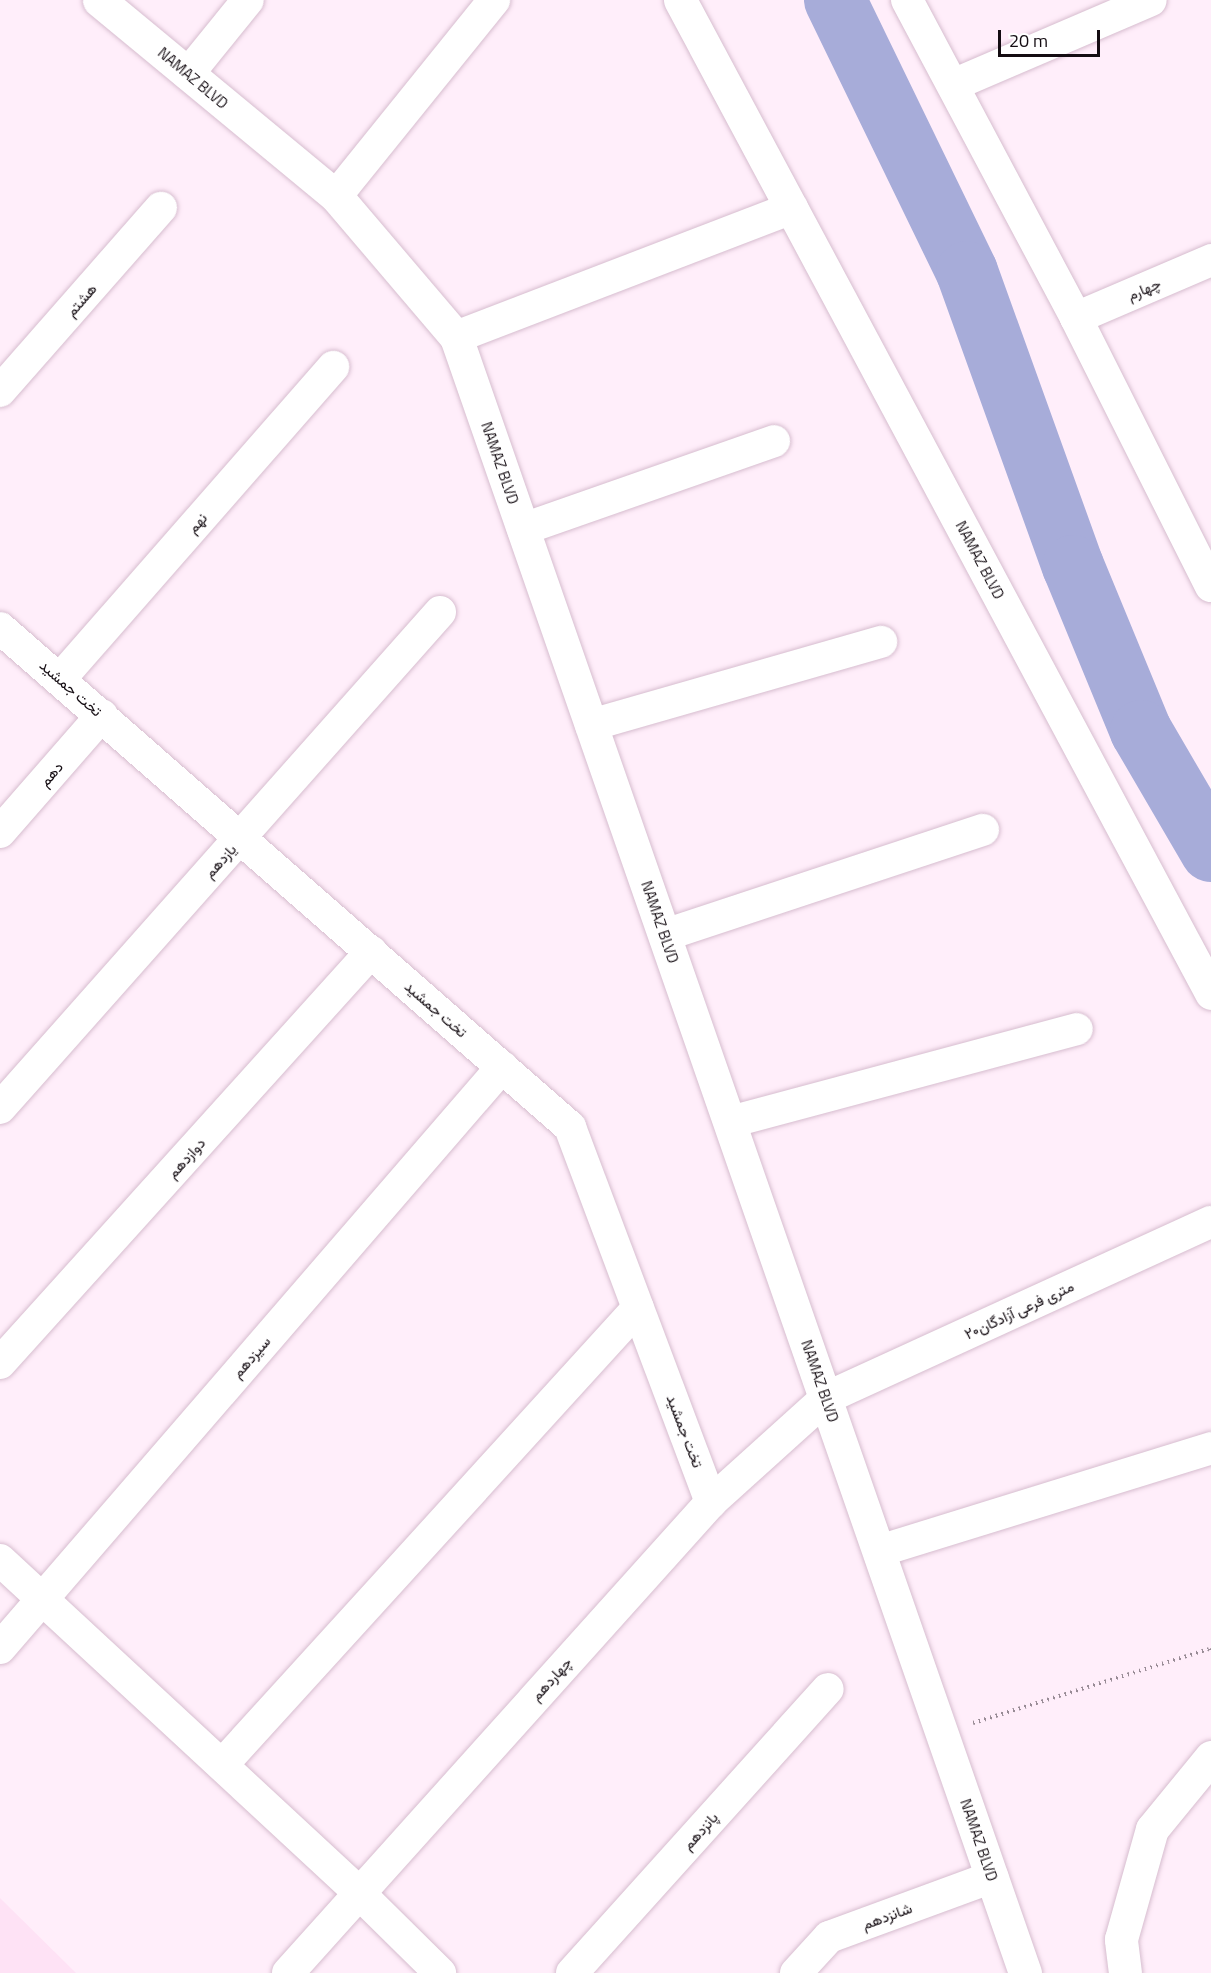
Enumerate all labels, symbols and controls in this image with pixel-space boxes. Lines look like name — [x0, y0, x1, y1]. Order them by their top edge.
scale bar — [1001, 18, 1103, 56]
text: 20 m — [1009, 27, 1048, 54]
street label: NAMAZ BLVD — [154, 43, 232, 113]
street label: چهارم — [1125, 274, 1163, 304]
street label: هشتم — [62, 280, 100, 320]
street label: NAMAZ BLVD — [478, 419, 522, 507]
street label: نهم — [183, 509, 211, 537]
street label: NAMAZ BLVD — [952, 518, 1008, 602]
street label: تخت جمشید — [36, 656, 106, 720]
street label: دهم — [35, 758, 67, 790]
street label: یازدهم — [200, 840, 240, 882]
street label: NAMAZ BLVD — [638, 878, 682, 966]
street label: تخت جمشید — [401, 977, 471, 1041]
street label: دوازدهم — [163, 1134, 209, 1182]
street label: ۲۰متری فرعی آزادگان — [962, 1277, 1076, 1343]
street label: سیزدهم — [228, 1332, 274, 1382]
street label: NAMAZ BLVD — [798, 1337, 842, 1425]
street label: تخت جمشید — [663, 1392, 707, 1470]
street label: چهاردهم — [527, 1653, 575, 1705]
street label: NAMAZ BLVD — [957, 1796, 1001, 1884]
street label: پانزدهم — [678, 1808, 722, 1854]
street label: شانزدهم — [860, 1899, 914, 1933]

